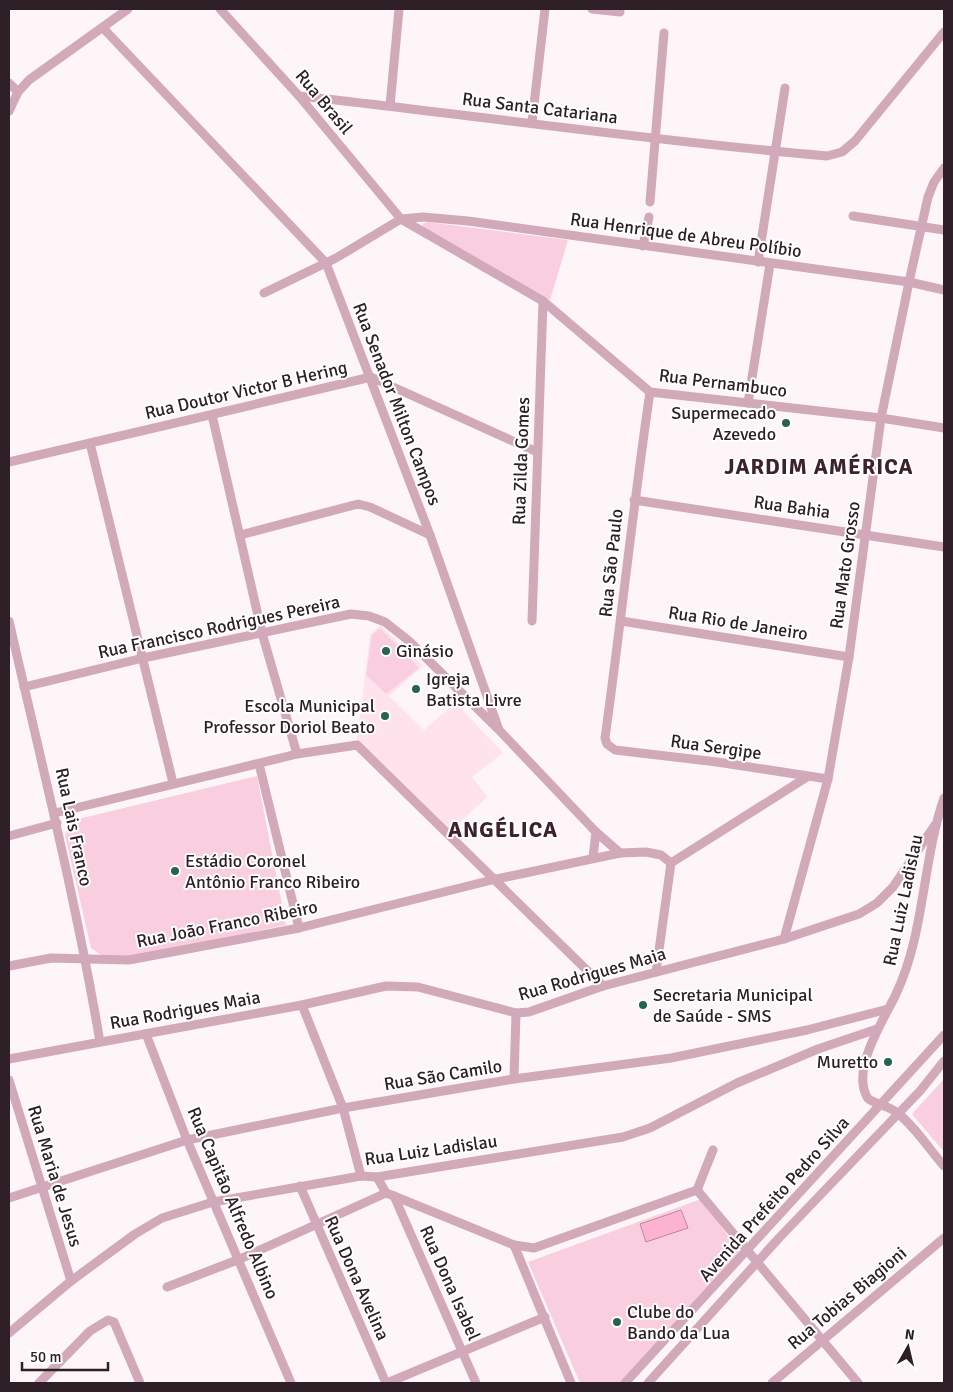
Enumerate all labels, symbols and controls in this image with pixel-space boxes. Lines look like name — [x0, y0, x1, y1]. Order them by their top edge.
street label: Rua Brasil — [291, 65, 357, 139]
street label: Rua Santa Catariana — [461, 88, 619, 128]
street label: Rua Henrique de Abreu Políbio — [569, 208, 803, 262]
street label: Rua Senador Milton Campos — [348, 300, 446, 509]
street label: Rua Doutor Victor B Hering — [143, 356, 349, 424]
street label: Rua Pernambuco — [658, 364, 788, 402]
street label: Rua Zilda Gomes — [508, 396, 534, 526]
place label: Supermecado Azevedo — [671, 402, 776, 445]
marker: Supermecado Azevedo — [780, 417, 792, 429]
district label: JARDIM AMÉRICA — [724, 453, 914, 480]
street label: Rua Bahia — [752, 491, 832, 523]
street label: Rua Mato Grosso — [825, 500, 865, 630]
street label: Rua São Paulo — [594, 508, 628, 618]
street label: Rua Francisco Rodrigues Pereira — [96, 591, 342, 663]
street label: Rua Rio de Janeiro — [667, 601, 809, 645]
place label: Ginásio — [396, 640, 454, 662]
marker: Ginásio — [380, 645, 392, 657]
place label: Igreja Batista Livre — [426, 668, 522, 711]
marker: Igreja Batista Livre — [410, 683, 422, 695]
place label: Escola Municipal Professor Doriol Beato — [203, 695, 375, 738]
marker: Escola Municipal Professor Doriol Beato — [379, 710, 391, 722]
street label: Rua Sergipe — [669, 730, 763, 764]
street label: Rua Lais Franco — [51, 766, 97, 888]
district label: ANGÉLICA — [448, 816, 558, 843]
street label: Rua Luiz Ladislau — [878, 832, 928, 968]
place label: Estádio Coronel Antônio Franco Ribeiro — [185, 850, 360, 893]
marker: Estádio Coronel Antônio Franco Ribeiro — [169, 865, 181, 877]
street label: Rua João Franco Ribeiro — [135, 896, 319, 952]
street label: Rua Rodrigues Maia — [516, 942, 668, 1006]
place label: Secretaria Municipal de Saúde - SMS — [653, 984, 813, 1027]
street label: Rua Rodrigues Maia — [108, 986, 262, 1034]
marker: Secretaria Municipal de Saúde - SMS — [637, 999, 649, 1011]
place label: Muretto — [817, 1051, 878, 1073]
street label: Rua São Camilo — [382, 1055, 504, 1095]
marker: Muretto — [882, 1056, 894, 1068]
street label: Rua Maria de Jesus — [23, 1102, 87, 1250]
street label: Rua Capitão Alfredo Albino — [183, 1104, 283, 1302]
street label: Avenida Prefeito Pedro Silva — [694, 1112, 854, 1286]
street label: Rua Luiz Ladislau — [363, 1130, 499, 1170]
street label: Rua Dona Avelina — [320, 1212, 394, 1344]
street label: Rua Dona Isabel — [415, 1222, 485, 1344]
street label: Rua Tobias Biagioni — [783, 1242, 911, 1354]
place label: Clube do Bando da Lua — [627, 1301, 730, 1344]
marker: Clube do Bando da Lua — [611, 1316, 623, 1328]
north arrow — [883, 1322, 933, 1372]
text: N — [904, 1326, 916, 1344]
scale bar — [22, 1340, 109, 1372]
text: 50 m — [30, 1348, 61, 1366]

